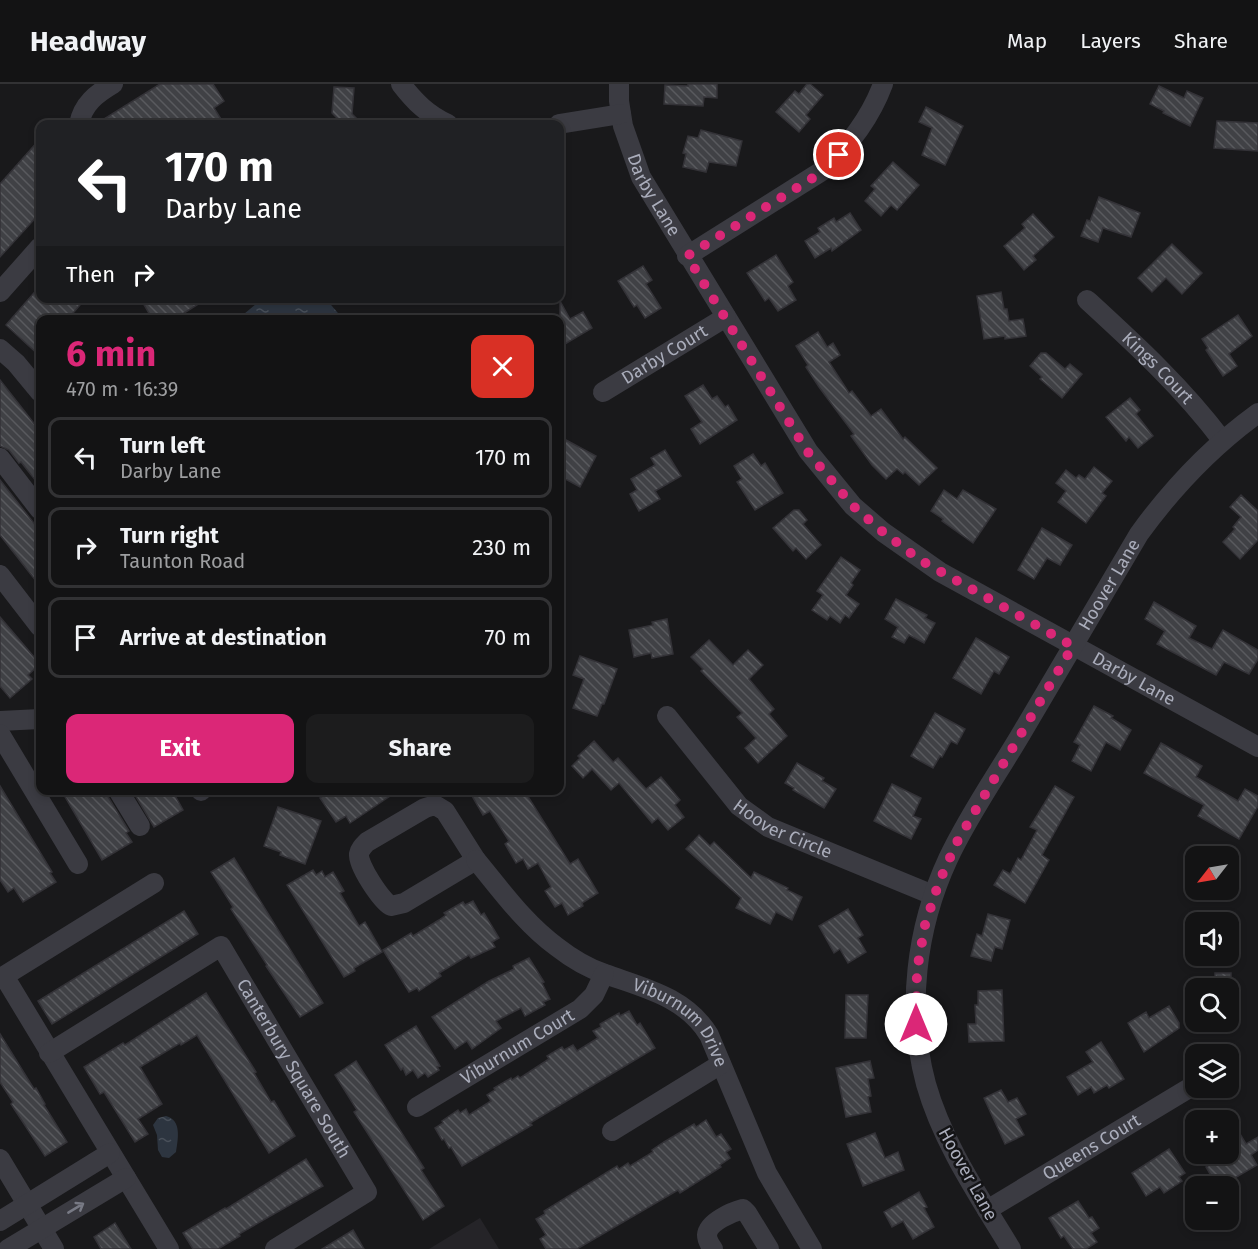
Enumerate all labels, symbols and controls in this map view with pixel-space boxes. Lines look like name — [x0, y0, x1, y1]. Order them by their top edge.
text: Headway — [30, 25, 146, 58]
text: Map — [1007, 28, 1047, 54]
text: Layers — [1080, 28, 1141, 54]
text: Share — [1174, 28, 1228, 54]
pin — [813, 129, 864, 180]
icon: arrive — [822, 138, 855, 171]
text: 170 m — [165, 142, 274, 192]
icon: left — [66, 144, 144, 222]
street label: Darby Lane — [623, 151, 685, 240]
text: Darby Lane — [165, 193, 302, 225]
icon: right — [127, 258, 160, 291]
text: Then — [66, 261, 115, 288]
street label: Darby Court — [617, 320, 712, 389]
street label: Kings Court — [1117, 327, 1199, 409]
text: 6 min — [66, 332, 156, 376]
button: close — [471, 335, 534, 398]
text: 470 m · 16:39 — [66, 377, 178, 401]
text: Turn left — [120, 432, 205, 459]
icon: left — [69, 441, 102, 474]
text: 170 m — [475, 444, 531, 471]
text: Darby Lane — [120, 459, 221, 483]
text: Turn right — [120, 522, 219, 549]
icon: right — [69, 531, 102, 564]
text: 230 m — [472, 534, 531, 561]
street label: Hoover Lane — [1074, 535, 1145, 634]
text: Taunton Road — [120, 549, 245, 573]
icon: arrive — [69, 621, 102, 654]
text: Arrive at destination — [120, 624, 327, 651]
text: 70 m — [485, 624, 531, 651]
street label: Darby Lane — [1089, 647, 1179, 710]
button: Exit — [66, 714, 294, 783]
button: Share — [306, 714, 534, 783]
street label: Hoover Circle — [729, 794, 835, 863]
north arrow — [1185, 846, 1239, 900]
map controls — [1185, 846, 1239, 1230]
button: sound — [1185, 912, 1239, 966]
street label: Viburnum Drive — [630, 973, 732, 1070]
street label: Canterbury Square South — [232, 975, 355, 1162]
button: search — [1185, 978, 1239, 1032]
position arrow — [884, 992, 948, 1056]
street label: Viburnum Court — [456, 1004, 579, 1089]
button: layers — [1185, 1044, 1239, 1098]
street label: Queens Court — [1038, 1109, 1145, 1185]
button: + — [1185, 1110, 1239, 1164]
street label: Hoover Lane — [934, 1124, 1002, 1224]
button: − — [1185, 1176, 1239, 1230]
one-way arrow — [67, 1202, 84, 1214]

